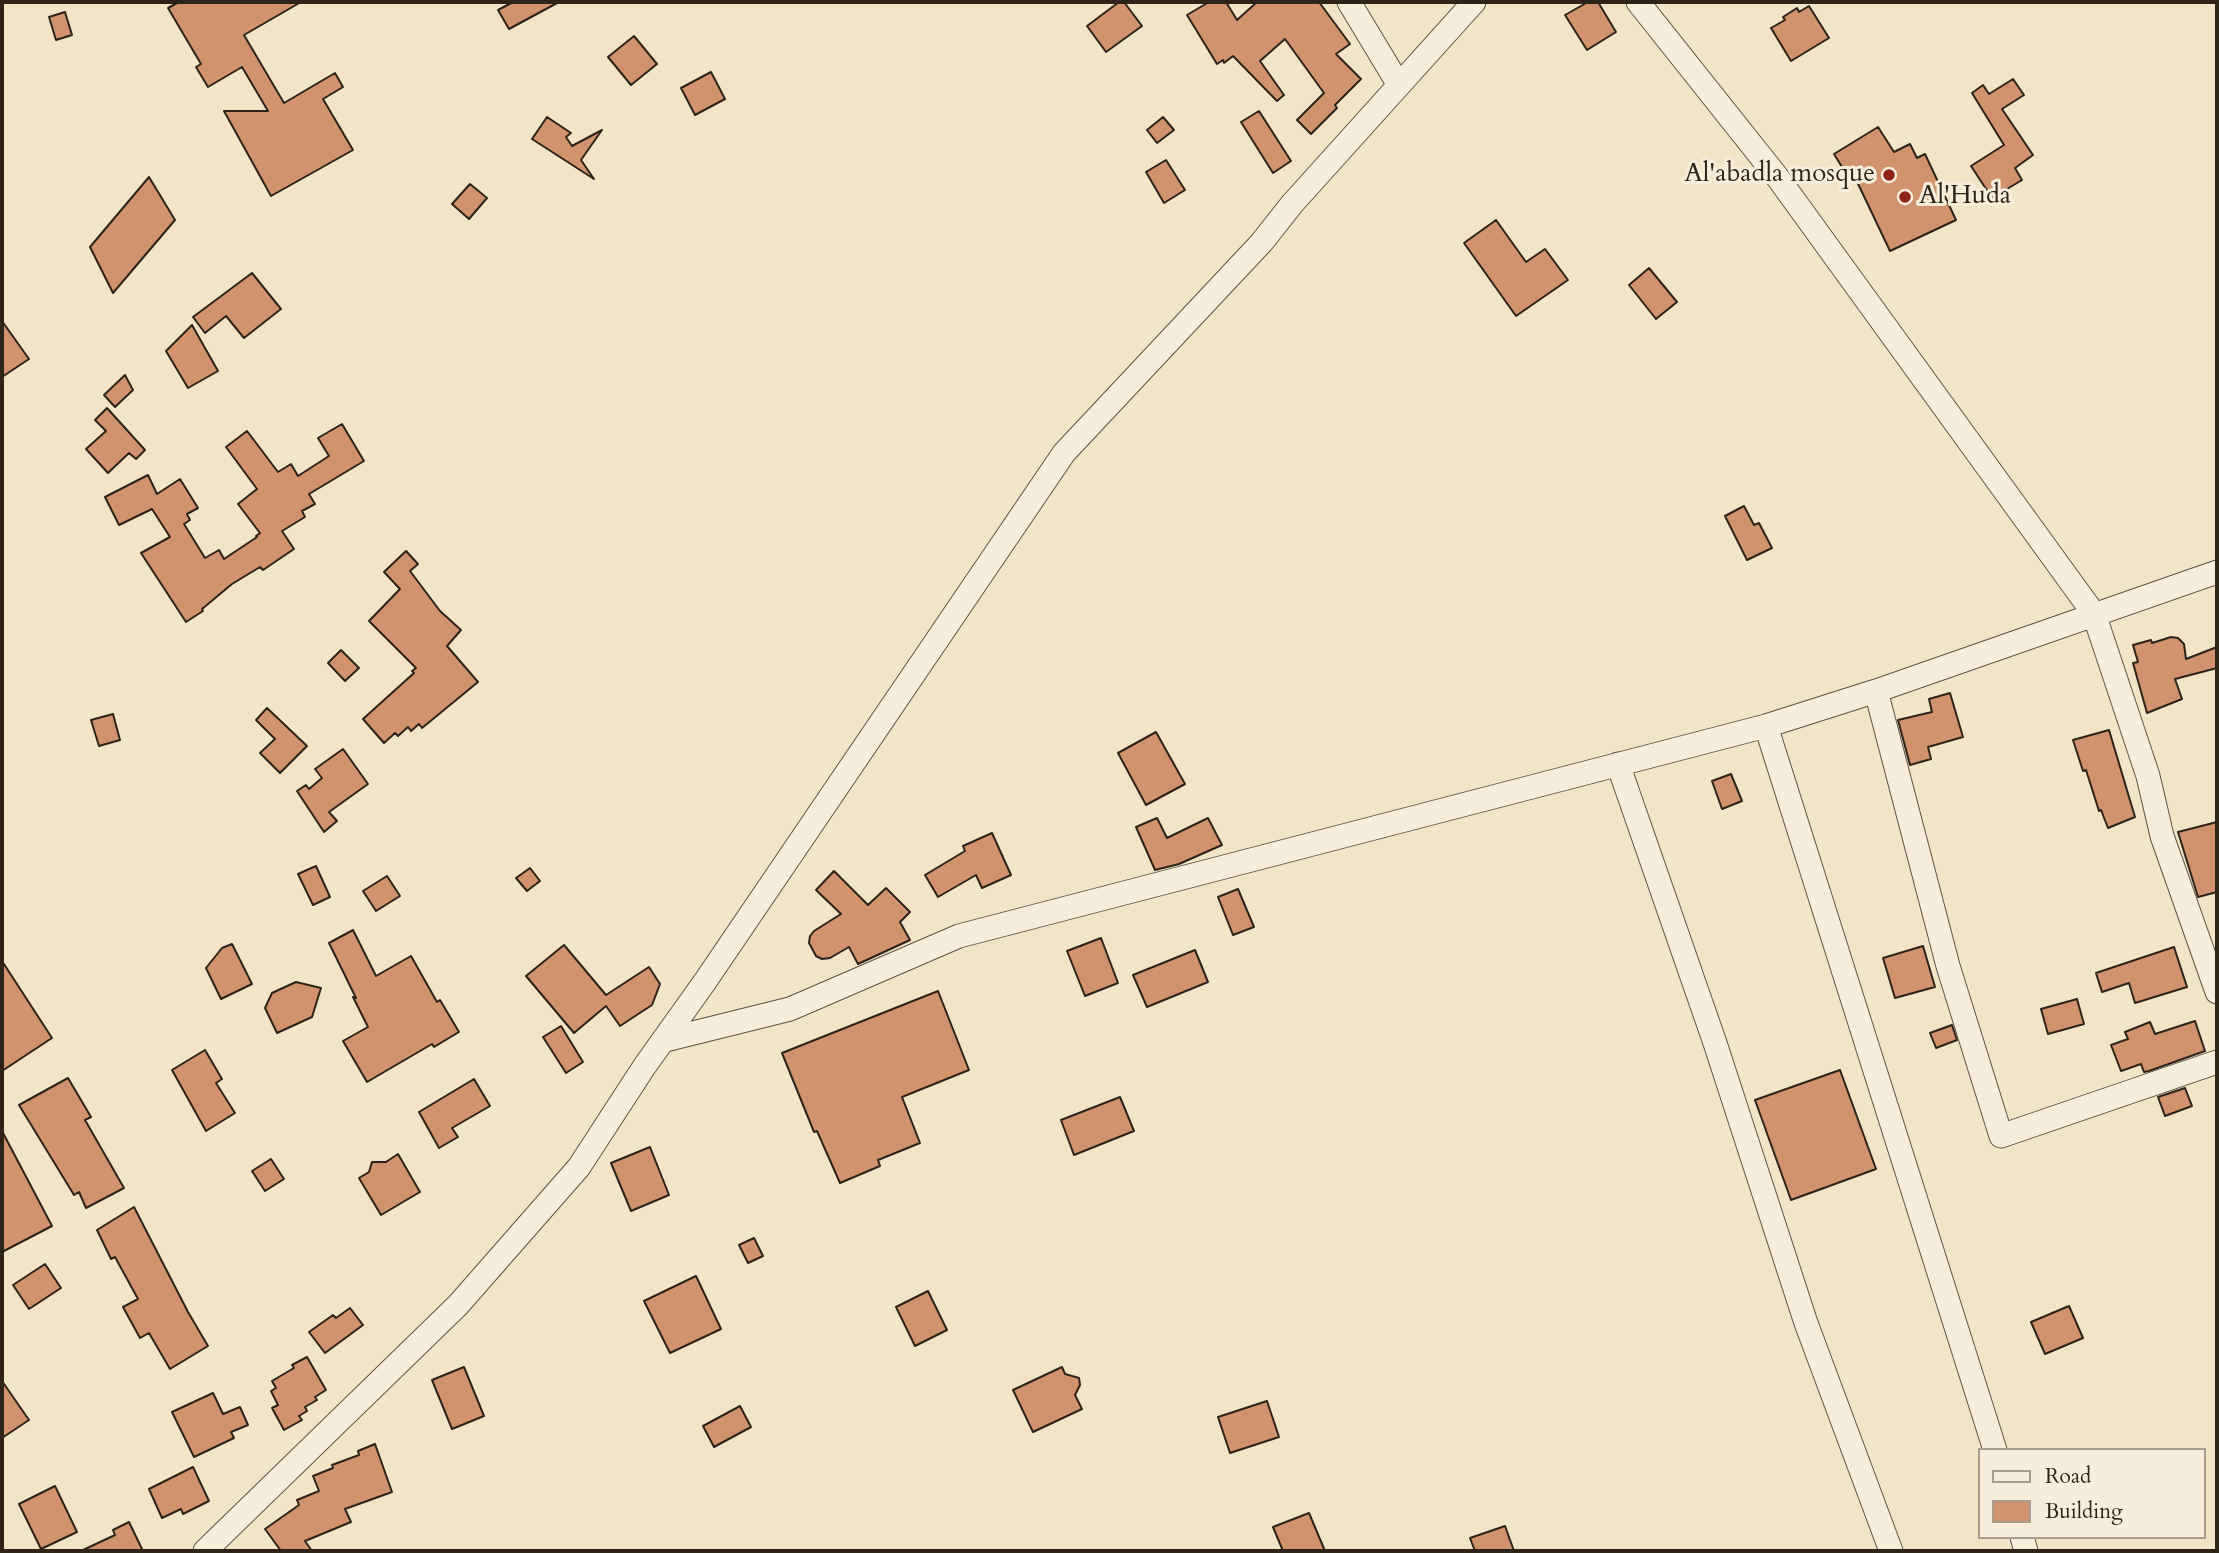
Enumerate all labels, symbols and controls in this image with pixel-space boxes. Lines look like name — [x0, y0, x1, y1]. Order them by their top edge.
place label: Al'abadla mosque — [1684, 159, 1875, 191]
marker: Al'abadla mosque — [1881, 167, 1897, 183]
place label: Al'Huda — [1919, 181, 2011, 213]
marker: Al'Huda — [1897, 189, 1913, 205]
legend — [1978, 1448, 2205, 1539]
text: Road — [2045, 1462, 2091, 1491]
text: Building — [2045, 1497, 2123, 1526]

